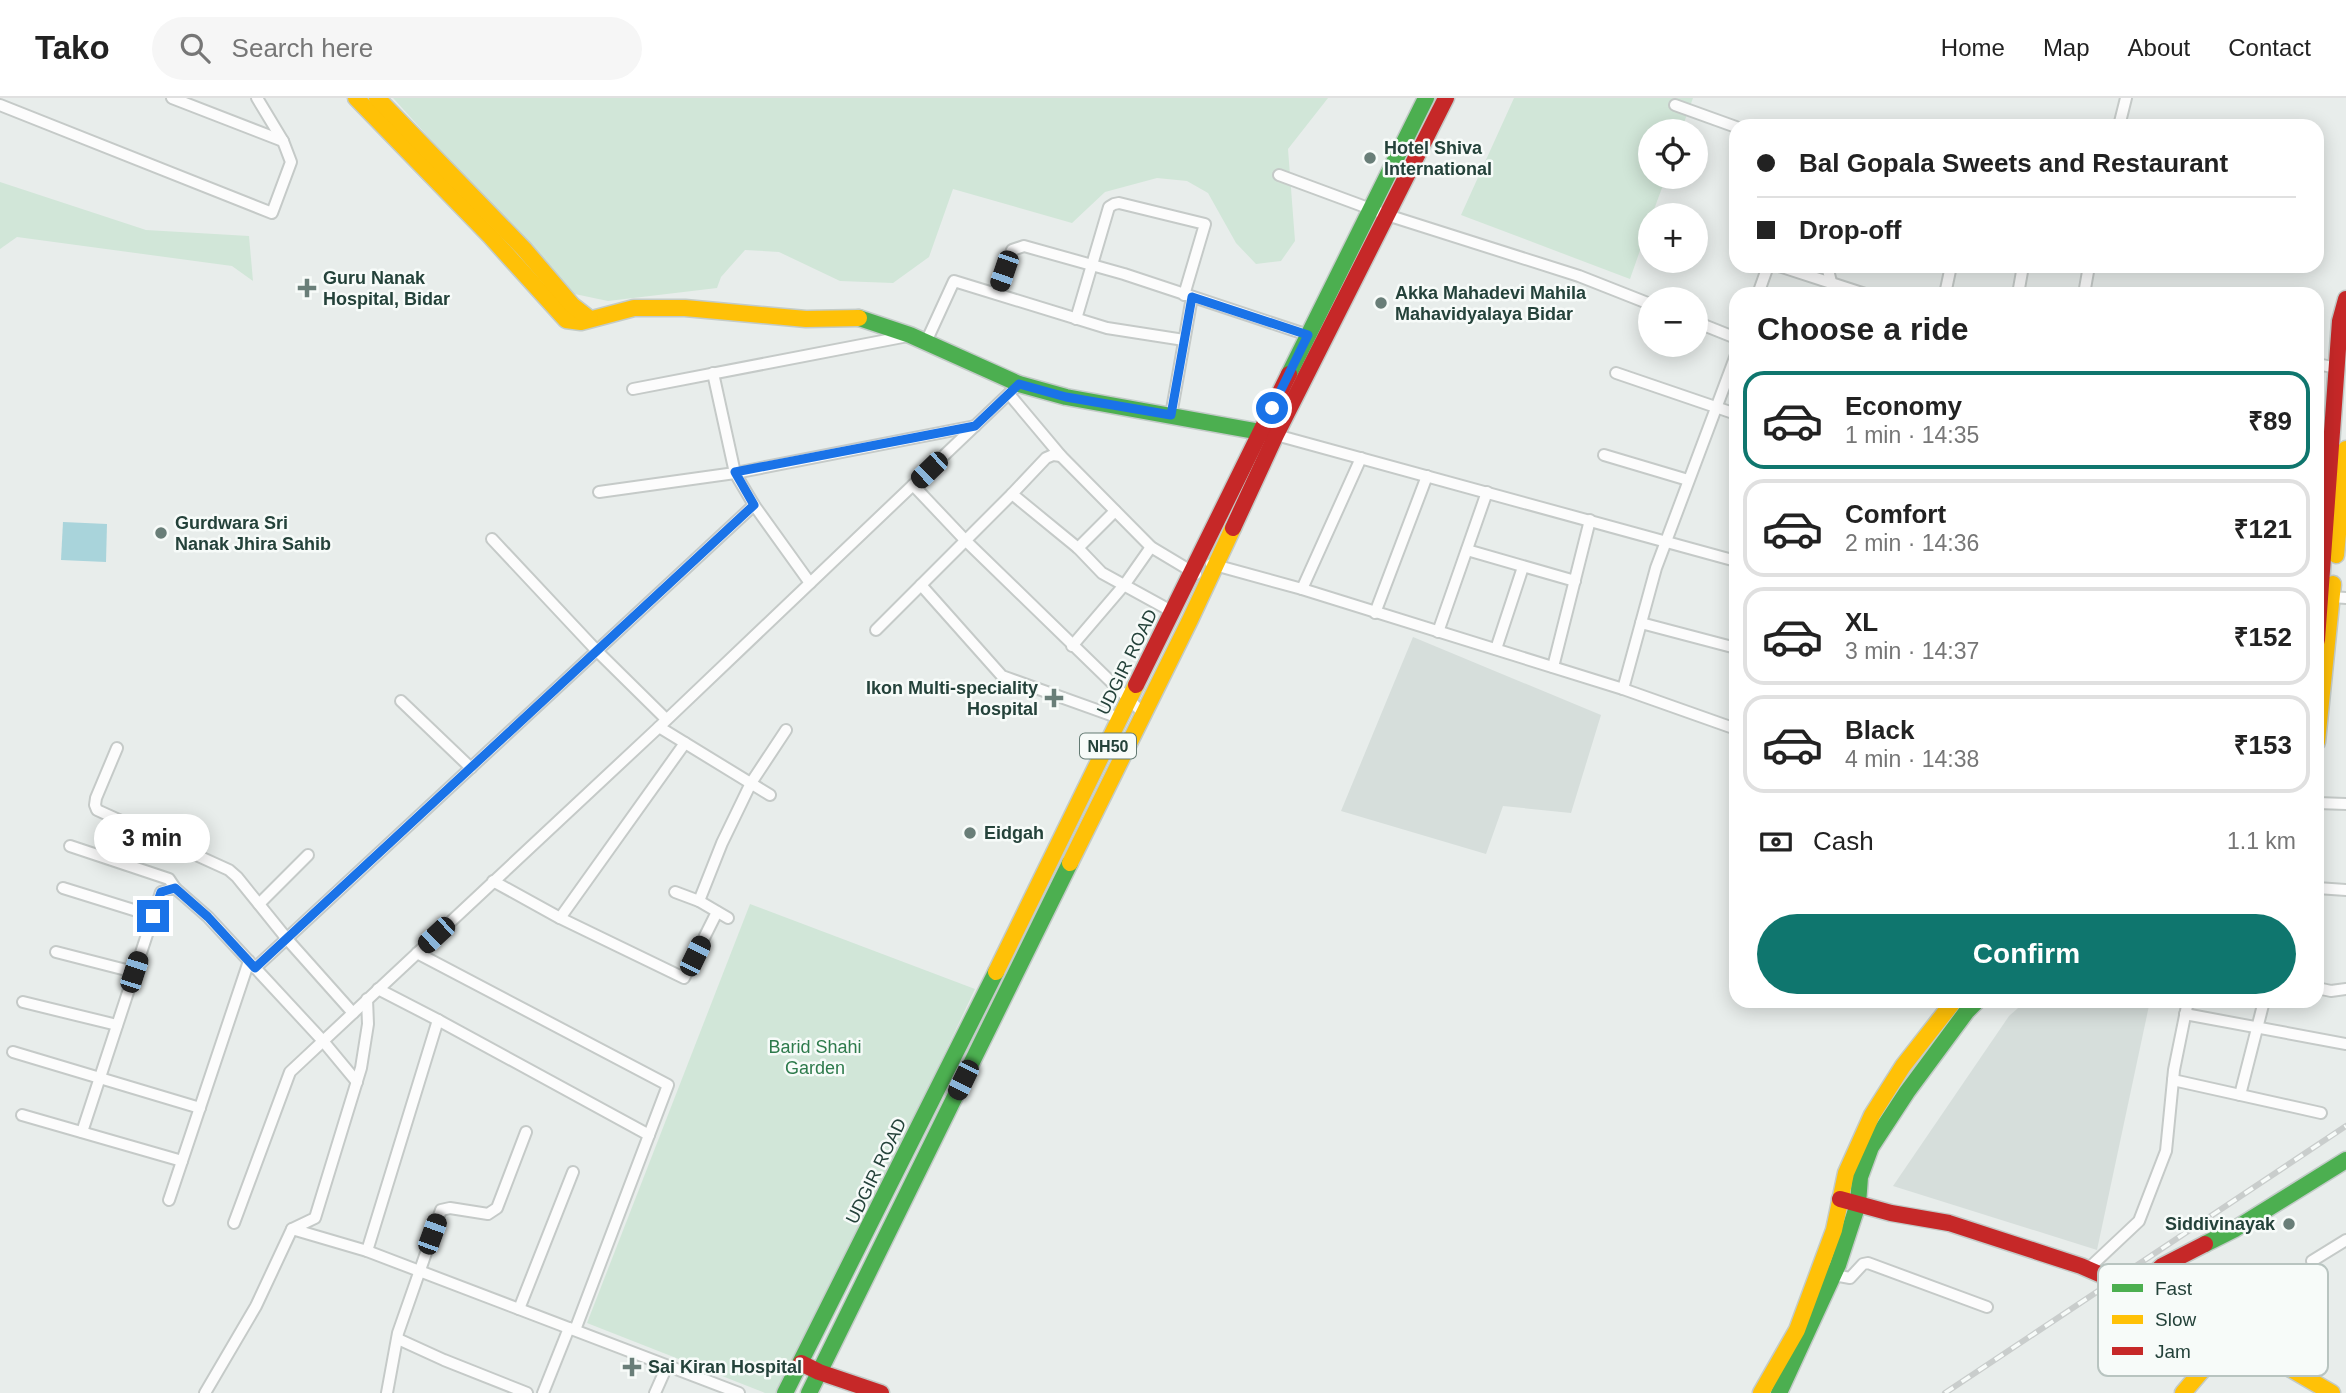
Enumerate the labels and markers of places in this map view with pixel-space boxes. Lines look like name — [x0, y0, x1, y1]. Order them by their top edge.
place label: Hotel Shiva International — [1384, 138, 1492, 179]
marker: Hotel Shiva International — [1362, 150, 1378, 166]
place label: Guru Nanak Hospital, Bidar — [323, 268, 450, 309]
marker: Guru Nanak Hospital, Bidar — [297, 278, 317, 298]
place label: Akka Mahadevi Mahila Mahavidyalaya Bidar — [1395, 283, 1587, 324]
marker: Akka Mahadevi Mahila Mahavidyalaya Bidar — [1373, 295, 1389, 311]
place label: Gurdwara Sri Nanak Jhira Sahib — [175, 513, 331, 554]
marker: Gurdwara Sri Nanak Jhira Sahib — [153, 525, 169, 541]
place label: Ikon Multi-speciality Hospital — [866, 678, 1038, 719]
marker: Ikon Multi-speciality Hospital — [1044, 688, 1064, 708]
place label: Eidgah — [984, 823, 1044, 843]
marker: Eidgah — [962, 825, 978, 841]
place label: Siddivinayak — [2165, 1214, 2276, 1234]
marker: Siddivinayak — [2281, 1216, 2297, 1232]
marker: Sai Kiran Hospital — [622, 1357, 642, 1377]
place label: Sai Kiran Hospital — [648, 1357, 802, 1377]

